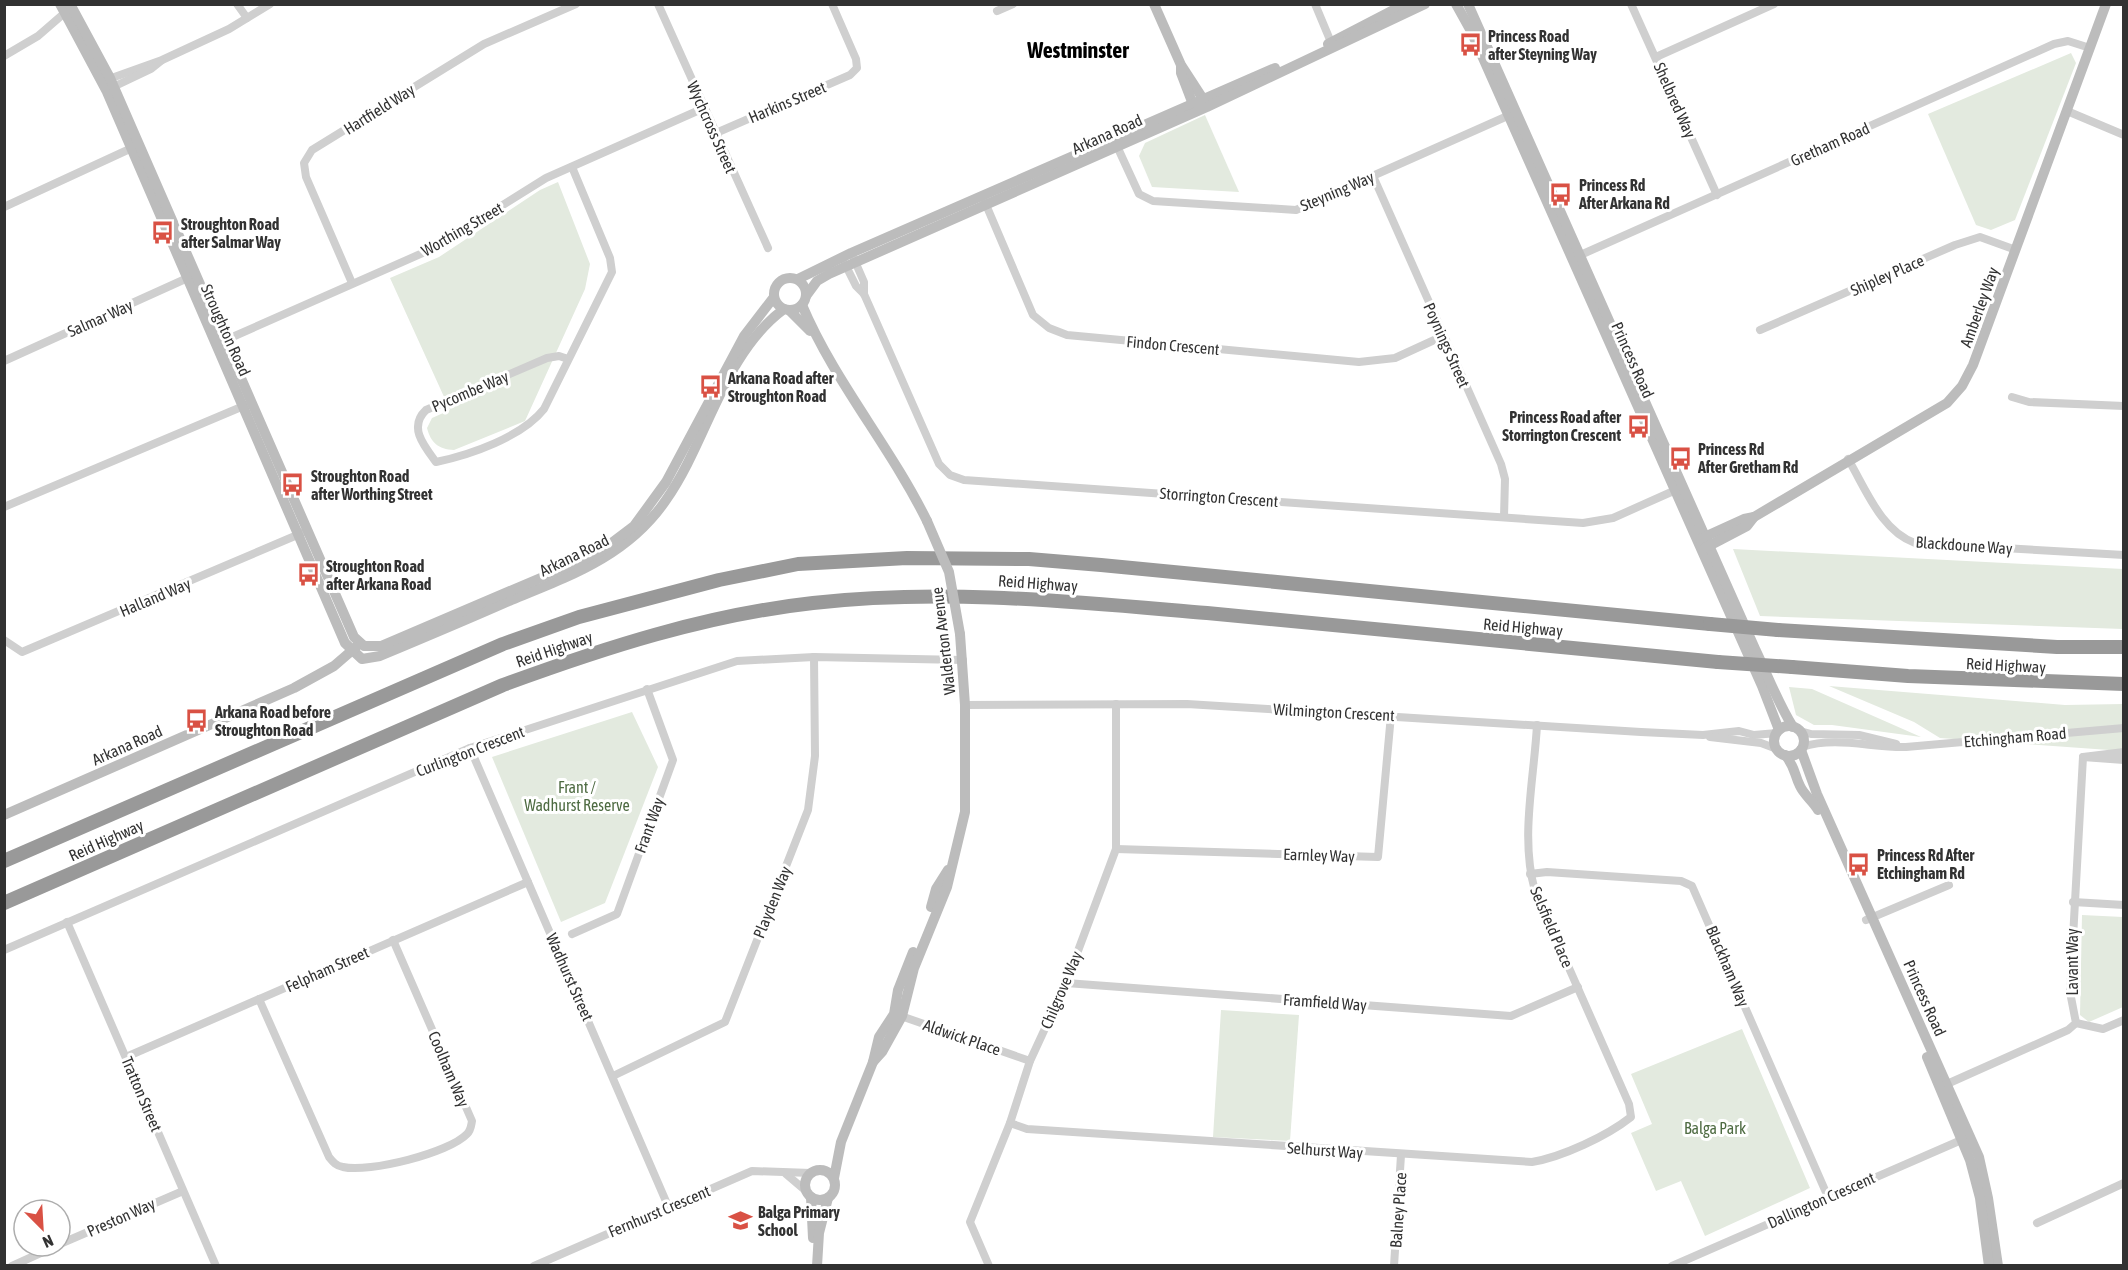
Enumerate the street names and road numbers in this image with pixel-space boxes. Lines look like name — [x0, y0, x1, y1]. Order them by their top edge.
street label: Shelbred Way — [1650, 60, 1700, 141]
street label: Harkins Street — [746, 77, 829, 126]
street label: Wychcross Street — [683, 78, 740, 176]
street label: Hartfield Way — [340, 80, 419, 139]
street label: Arkana Road — [1069, 111, 1145, 157]
street label: Gretham Road — [1788, 119, 1872, 169]
street label: Steyning Way — [1297, 167, 1377, 216]
street label: Worthing Street — [418, 198, 507, 260]
street label: Shipley Place — [1848, 251, 1927, 300]
street label: Amberley Way — [1956, 264, 2003, 350]
street label: Stroughton Road — [197, 281, 254, 379]
street label: Salmar Way — [65, 295, 136, 341]
street label: Poynings Street — [1419, 300, 1474, 391]
street label: Princess Road — [1608, 319, 1658, 401]
street label: Findon Crescent — [1126, 332, 1221, 358]
street label: Pycombe Way — [429, 367, 512, 416]
street label: Storrington Crescent — [1159, 484, 1279, 511]
street label: Arkana Road — [536, 530, 612, 580]
street label: Blackdoune Way — [1915, 533, 2013, 558]
street label: Reid Highway — [998, 571, 1079, 596]
street label: Halland Way — [117, 574, 194, 621]
street label: Walderton Avenue — [927, 586, 959, 696]
street label: Reid Highway — [1482, 615, 1564, 640]
street label: Reid Highway — [513, 627, 595, 671]
street label: Reid Highway — [1966, 654, 2047, 677]
street label: Wilmington Crescent — [1273, 700, 1396, 725]
street label: Arkana Road — [89, 722, 165, 768]
street label: Curlington Crescent — [413, 722, 527, 781]
street label: Etchingham Road — [1963, 724, 2067, 751]
street label: Frant Way — [631, 794, 668, 856]
street label: Reid Highway — [66, 815, 147, 865]
street label: Earnley Way — [1283, 845, 1356, 866]
street label: Playden Way — [749, 863, 796, 941]
street label: Selsfield Place — [1527, 884, 1577, 970]
street label: Blackham Way — [1702, 923, 1753, 1010]
street label: Lavant Way — [2063, 928, 2082, 996]
street label: Wadhurst Street — [543, 930, 597, 1024]
street label: Felpham Street — [283, 942, 372, 996]
street label: Chilgrove Way — [1037, 948, 1087, 1032]
street label: Princess Road — [1900, 957, 1950, 1039]
street label: Framfield Way — [1282, 990, 1368, 1015]
street label: Aldwick Place — [921, 1015, 1003, 1059]
street label: Coolham Way — [424, 1028, 473, 1110]
street label: Tratton Street — [118, 1054, 166, 1134]
street label: Selhurst Way — [1286, 1138, 1364, 1163]
street label: Dallington Crescent — [1765, 1168, 1878, 1233]
street label: Balney Place — [1386, 1172, 1411, 1248]
street label: Fernhurst Crescent — [605, 1181, 713, 1241]
street label: Preston Way — [84, 1194, 159, 1241]

